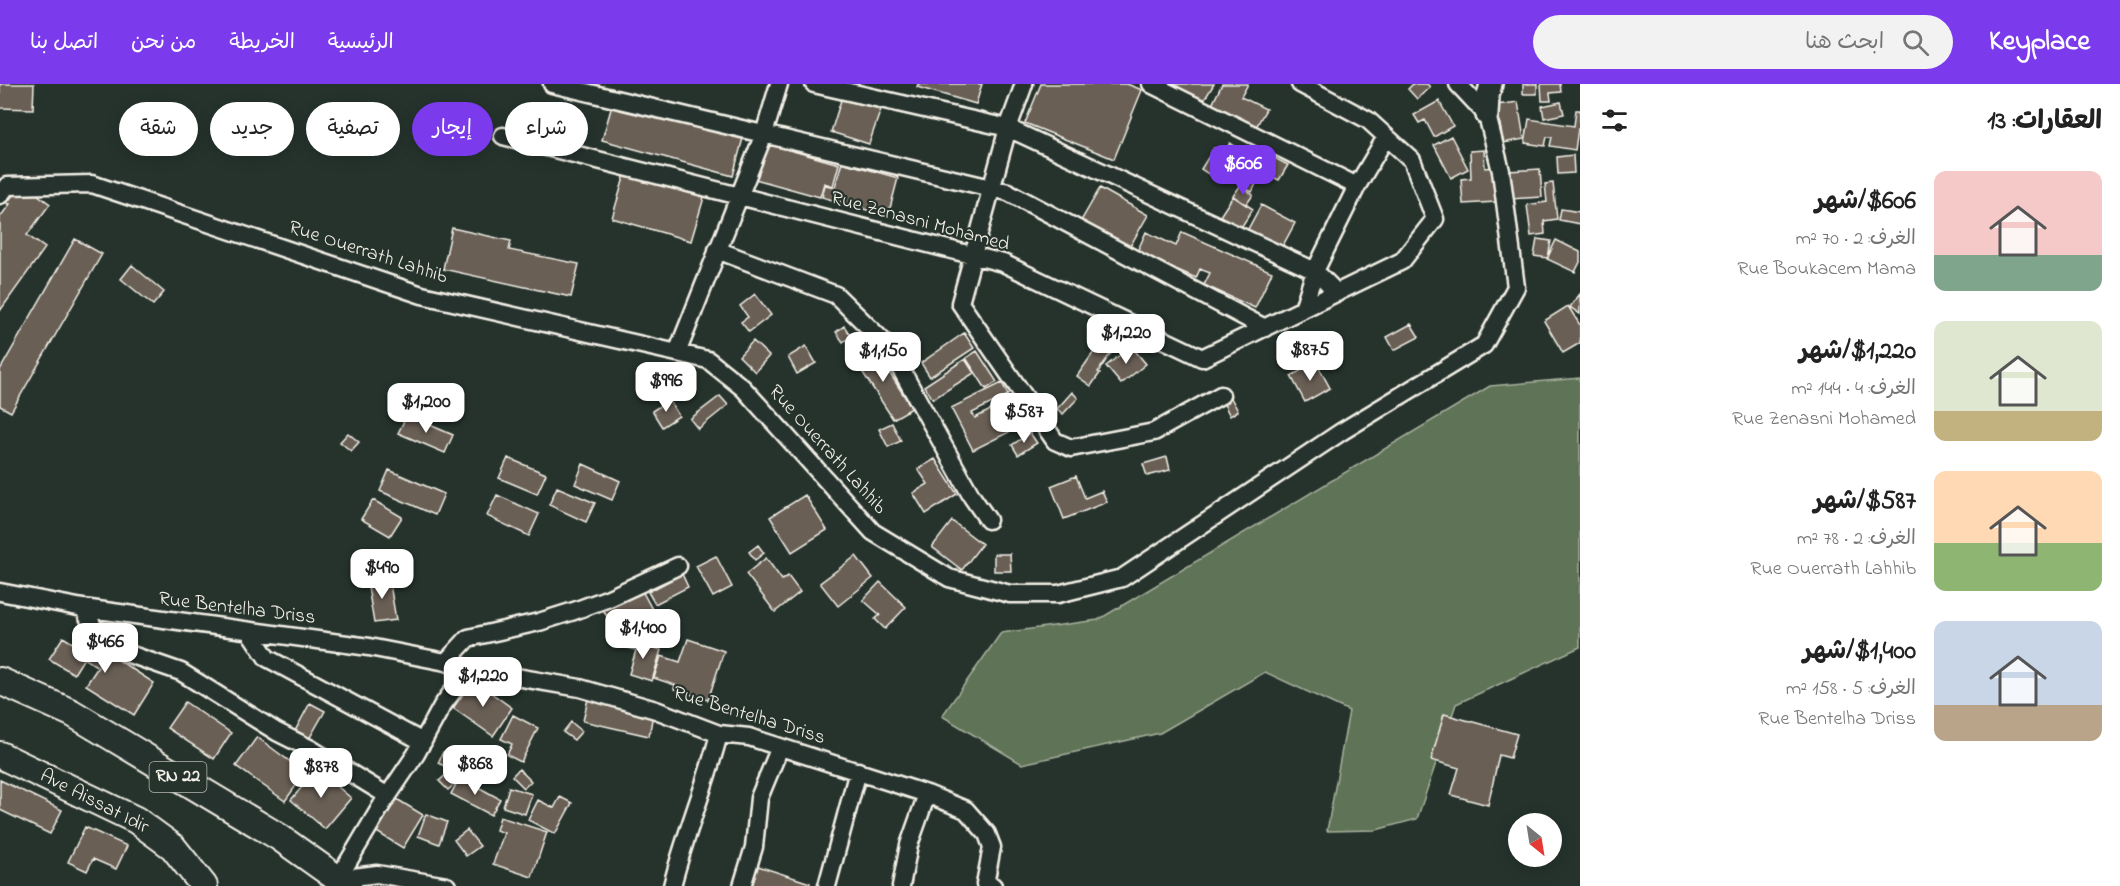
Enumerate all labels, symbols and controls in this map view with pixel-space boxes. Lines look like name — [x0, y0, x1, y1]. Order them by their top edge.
search box — [1533, 15, 1953, 69]
text: Keyplace — [1989, 22, 2090, 63]
icon: search — [1899, 26, 1932, 59]
text: ابحث هنا — [1805, 27, 1884, 59]
text: اتصل بنا — [30, 28, 98, 58]
text: من نحن — [131, 28, 196, 58]
text: الخريطة — [229, 28, 295, 58]
text: الرئيسية — [328, 28, 394, 58]
chip: شقة — [119, 102, 198, 156]
chip: جديد — [210, 102, 294, 156]
chip: تصفية — [306, 102, 400, 156]
chip: إيجار — [412, 102, 493, 156]
chip: شراء — [505, 102, 588, 156]
text: العقارات: 13 — [1987, 103, 2102, 141]
icon: filters — [1598, 104, 1631, 137]
pin: $606 — [1207, 145, 1279, 196]
text: $606 — [1224, 150, 1262, 179]
text: $606/شهر — [1815, 183, 1916, 221]
street label: Rue Zenasni Mohamed — [827, 184, 1013, 260]
icon: home — [1982, 195, 2054, 267]
street label: Rue Ouerrath Lahhib — [285, 214, 452, 293]
text: الغرف: 2 · 70 m² — [1796, 225, 1916, 254]
text: Rue Boukacem Mama — [1737, 255, 1916, 284]
pin: $1,220 — [1077, 314, 1175, 365]
text: $1,220 — [1101, 319, 1151, 348]
pin: $875 — [1274, 331, 1346, 382]
pin: $1,150 — [834, 332, 932, 383]
text: $1,220/شهر — [1799, 333, 1916, 371]
text: $875 — [1290, 336, 1330, 365]
text: $1,150 — [859, 337, 907, 366]
icon: home — [1982, 345, 2054, 417]
pin: $996 — [630, 362, 702, 413]
text: $996 — [650, 367, 682, 396]
text: الغرف: 4 · 144 m² — [1791, 375, 1916, 404]
street label: Rue Ouerrath Lahhib — [761, 379, 893, 522]
pin: $1,200 — [377, 383, 475, 434]
text: $1,200 — [401, 388, 451, 417]
pin: $587 — [988, 393, 1060, 444]
text: $587 — [1004, 398, 1044, 427]
text: Rue Zenasni Mohamed — [1732, 405, 1916, 434]
text: $587/شهر — [1814, 483, 1916, 521]
icon: home — [1982, 495, 2054, 567]
text: الغرف: 2 · 78 m² — [1797, 525, 1916, 554]
pin: $490 — [346, 549, 418, 600]
text: $490 — [365, 554, 400, 583]
text: Rue Ouerrath Lahhib — [1750, 555, 1916, 584]
street label: Rue Bentelha Driss — [157, 585, 317, 633]
pin: $1,400 — [594, 609, 692, 660]
text: $1,400 — [619, 614, 667, 643]
pin: $466 — [69, 623, 141, 674]
text: $466 — [86, 628, 124, 657]
text: $1,400/شهر — [1803, 633, 1916, 671]
icon: home — [1982, 645, 2054, 717]
pin: $1,220 — [434, 657, 532, 708]
text: $1,220 — [458, 662, 508, 691]
text: الغرف: 5 · 158 m² — [1786, 675, 1916, 704]
street label: Rue Bentelha Driss — [669, 679, 829, 753]
text: Rue Bentelha Driss — [1758, 705, 1916, 734]
pin: $868 — [439, 745, 511, 796]
pin: $878 — [285, 748, 357, 799]
text: $868 — [457, 750, 493, 779]
text: $878 — [303, 753, 339, 782]
street label: Ave Aissat Idir — [34, 762, 154, 842]
road number: RN 22 — [150, 762, 207, 792]
north arrow — [1508, 813, 1562, 867]
map controls — [1508, 813, 1562, 867]

